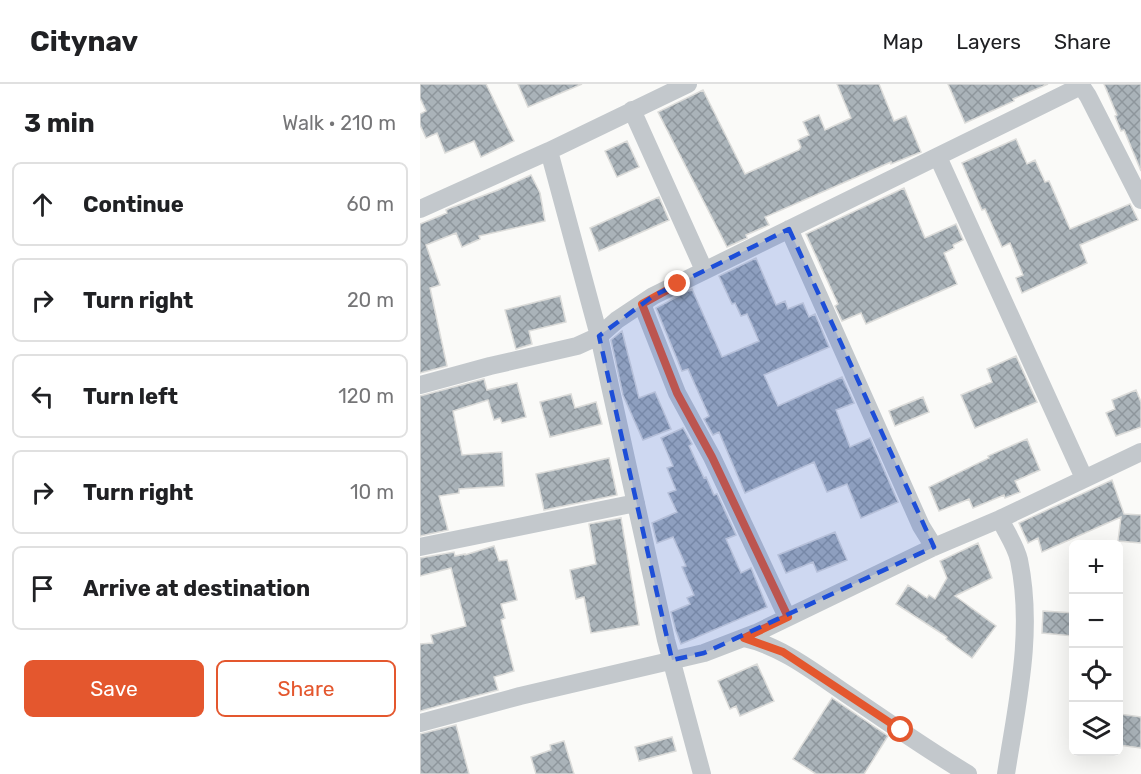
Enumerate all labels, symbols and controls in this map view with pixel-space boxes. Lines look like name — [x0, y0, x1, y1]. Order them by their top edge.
text: Citynav — [30, 25, 138, 58]
text: Map — [882, 29, 923, 54]
text: Layers — [956, 29, 1021, 54]
text: Share — [1054, 29, 1111, 54]
text: 3 min — [24, 108, 95, 139]
text: Walk · 210 m — [282, 111, 396, 135]
icon: ahead — [26, 188, 59, 221]
text: Continue — [83, 191, 184, 218]
text: 60 m — [347, 192, 394, 216]
route end — [664, 270, 690, 296]
icon: right — [26, 284, 59, 317]
text: Turn right — [83, 287, 193, 314]
text: 20 m — [347, 288, 394, 312]
icon: left — [26, 380, 59, 413]
text: Turn left — [83, 383, 178, 410]
text: 120 m — [338, 384, 394, 408]
icon: right — [26, 476, 59, 509]
text: Turn right — [83, 479, 193, 506]
text: 10 m — [350, 480, 394, 504]
map controls — [1069, 540, 1123, 756]
button: + — [1069, 540, 1123, 594]
icon: arrive — [26, 572, 59, 605]
text: Arrive at destination — [83, 575, 310, 602]
button: − — [1069, 594, 1123, 648]
button: locate — [1069, 648, 1123, 702]
button: Save — [24, 660, 204, 717]
button: Share — [216, 660, 396, 717]
button: layers — [1069, 702, 1123, 756]
route start — [887, 716, 913, 742]

